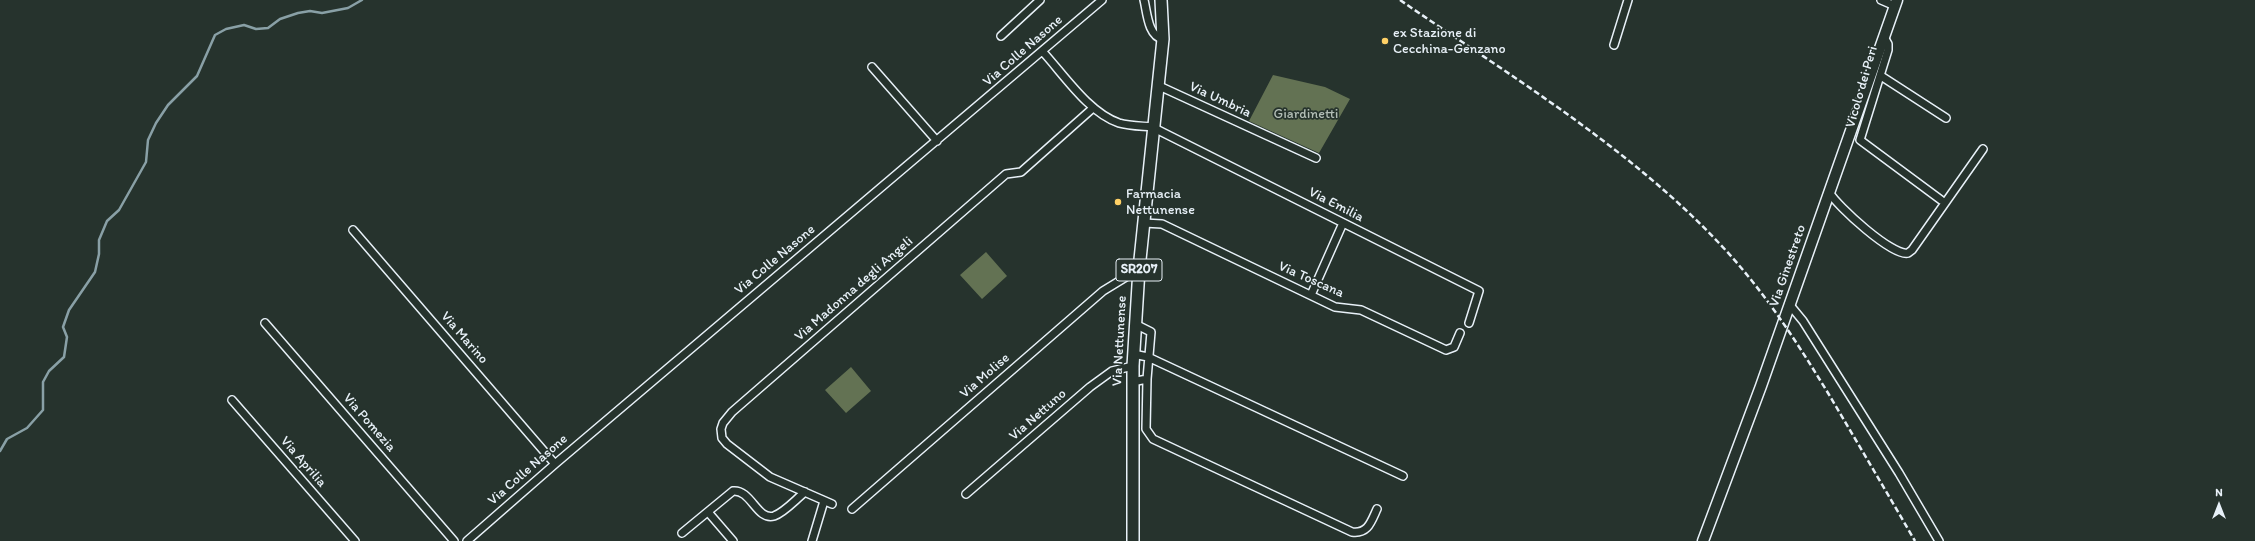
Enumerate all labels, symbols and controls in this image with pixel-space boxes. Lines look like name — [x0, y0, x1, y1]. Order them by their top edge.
street label: Via Colle Nasone — [980, 12, 1066, 90]
place label: ex Stazione di Cecchina-Genzano — [1393, 25, 1506, 58]
marker: ex Stazione di Cecchina-Genzano — [1380, 36, 1390, 46]
street label: Vicolo dei Peri — [1842, 44, 1882, 130]
street label: Via Umbria — [1186, 78, 1254, 122]
park label: Giardinetti — [1274, 106, 1338, 122]
street label: Via Emilia — [1306, 184, 1366, 226]
place label: Farmacia Nettunense — [1126, 186, 1195, 218]
marker: Farmacia Nettunense — [1113, 197, 1123, 207]
street label: Via Colle Nasone — [731, 221, 819, 299]
street label: Via Ginestreto — [1766, 223, 1810, 309]
street label: Via Madonna degli Angeli — [791, 233, 917, 345]
street label: Via Toscana — [1276, 258, 1346, 302]
road number: SR207 — [1116, 259, 1162, 281]
street label: Via Nettunense — [1109, 295, 1131, 387]
street label: Via Marino — [437, 308, 491, 368]
street label: Via Molise — [957, 350, 1013, 402]
street label: Via Nettuno — [1006, 385, 1070, 445]
street label: Via Pomezia — [339, 390, 399, 456]
street label: Via Colle Nasone — [485, 431, 571, 509]
street label: Via Aprilia — [276, 433, 330, 491]
north arrow — [2199, 485, 2239, 525]
text: N — [2215, 486, 2223, 499]

